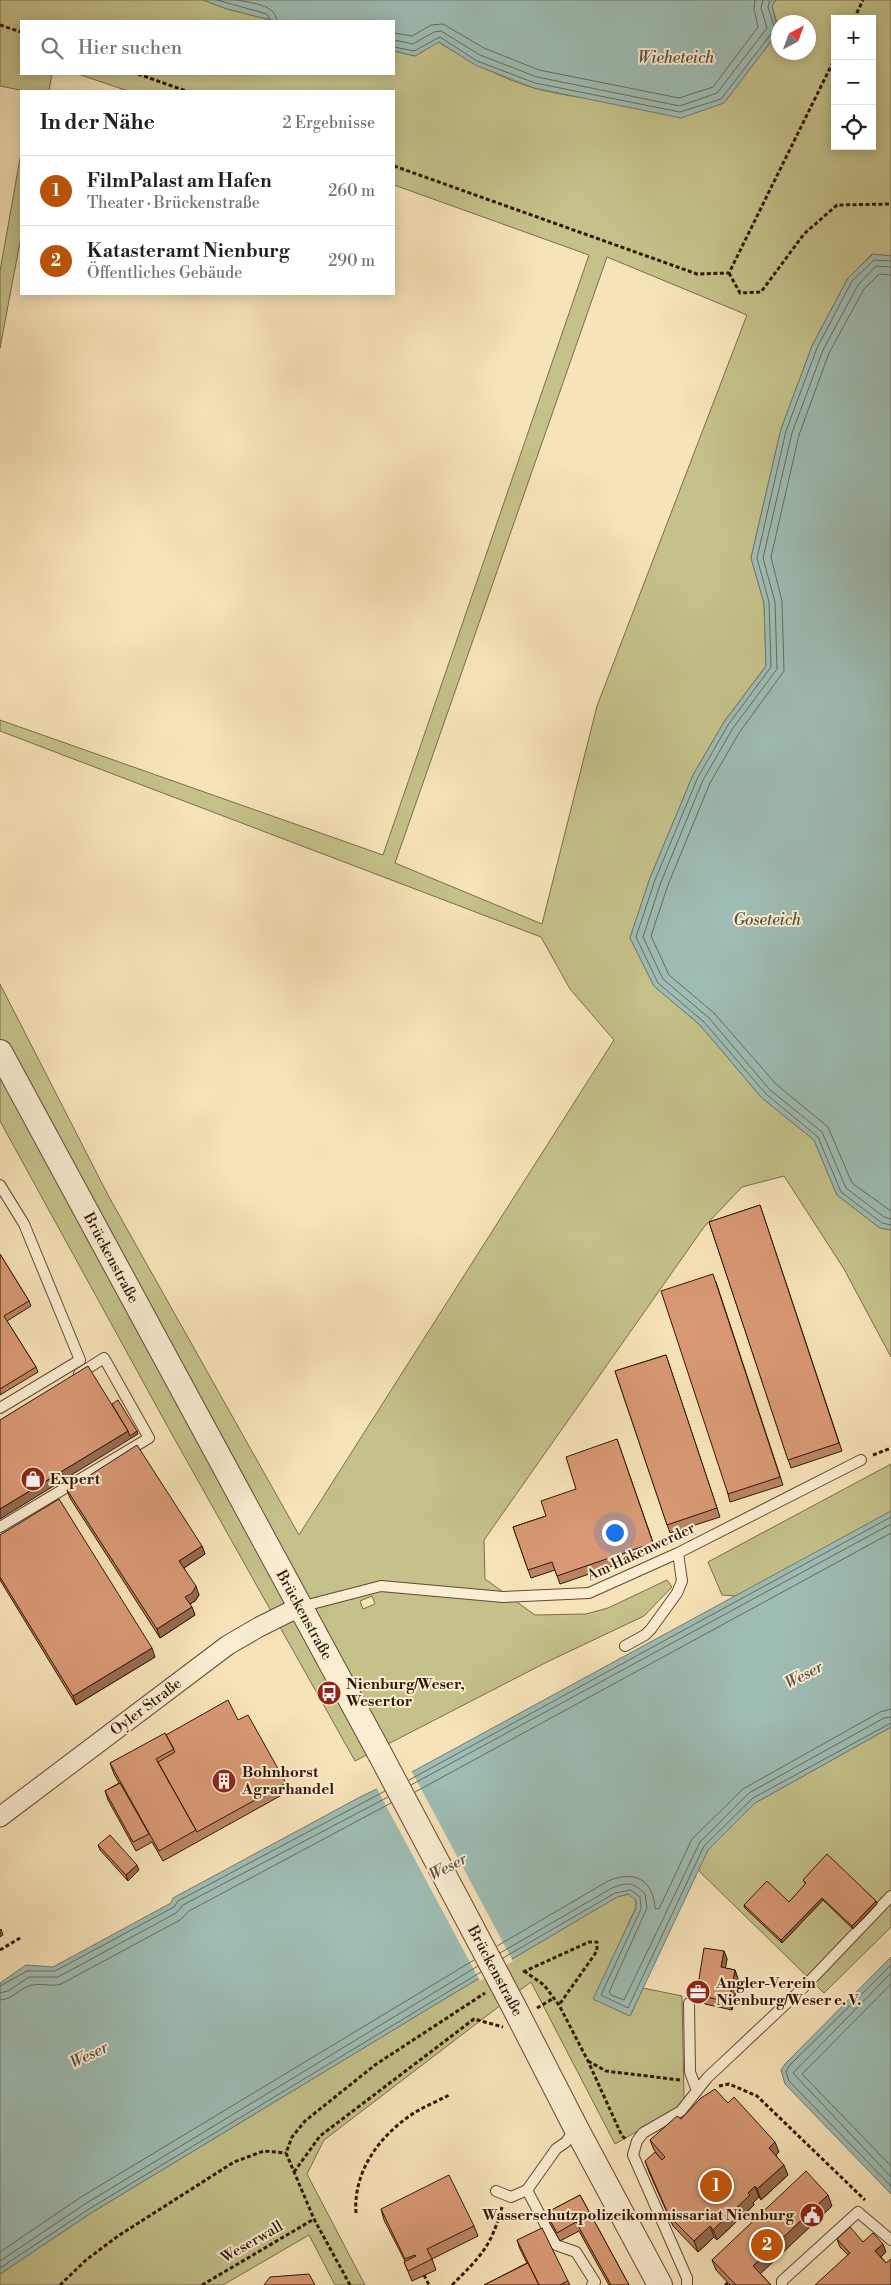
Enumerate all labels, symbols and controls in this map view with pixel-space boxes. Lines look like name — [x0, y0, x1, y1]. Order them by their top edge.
north arrow — [771, 15, 816, 60]
map controls — [831, 15, 876, 150]
button: + — [831, 15, 876, 60]
search box — [20, 20, 395, 75]
icon: search — [38, 34, 66, 62]
text: Hier suchen — [78, 36, 182, 60]
water label: Wieheteich — [638, 48, 714, 68]
button: − — [831, 60, 876, 105]
button: locate — [831, 105, 876, 150]
text: In der Nähe — [40, 110, 155, 136]
text: 2 Ergebnisse — [283, 113, 375, 133]
text: FilmPalast am Hafen — [87, 169, 272, 193]
text: 1 — [52, 181, 60, 201]
text: 260 m — [328, 181, 375, 201]
text: Theater · Brückenstraße — [87, 193, 260, 213]
text: Katasteramt Nienburg — [87, 239, 289, 263]
text: 2 — [51, 251, 61, 271]
text: 290 m — [328, 251, 375, 271]
text: Öffentliches Gebäude — [87, 263, 242, 283]
water label: Goseteich — [733, 910, 801, 930]
street label: Brückenstraße — [79, 1209, 143, 1307]
shop icon: Expert — [20, 1466, 46, 1492]
place label: Expert — [50, 1470, 101, 1489]
street label: Am Hakenwerder — [583, 1518, 699, 1586]
your location — [602, 1520, 628, 1546]
street label: Brückenstraße — [271, 1566, 337, 1663]
water label: Weser — [782, 1656, 827, 1693]
street label: Oyler Straße — [107, 1674, 185, 1740]
place label: Nienburg/Weser, Wesertor — [345, 1675, 465, 1711]
bus stop icon: Nienburg/Weser, Wesertor — [316, 1680, 342, 1706]
place label: Bohnhorst Agrarhandel — [241, 1763, 334, 1799]
building icon: Bohnhorst Agrarhandel — [211, 1768, 237, 1794]
water label: Weser — [426, 1848, 471, 1885]
street label: Brückenstraße — [463, 1922, 527, 2020]
place label: Angler-Verein Nienburg/Weser e. V. — [715, 1974, 861, 2010]
office icon: Angler-Verein Nienburg/Weser e. V. — [685, 1979, 711, 2005]
water label: Weser — [67, 2037, 113, 2073]
pin: 1 — [700, 2167, 732, 2205]
public building icon: Wasserschutzpolizeikommissariat Nienburg — [799, 2202, 825, 2228]
place label: Wasserschutzpolizeikommissariat Nienburg — [481, 2206, 795, 2225]
street label: Weserwall — [217, 2216, 287, 2268]
pin: 2 — [751, 2226, 783, 2264]

